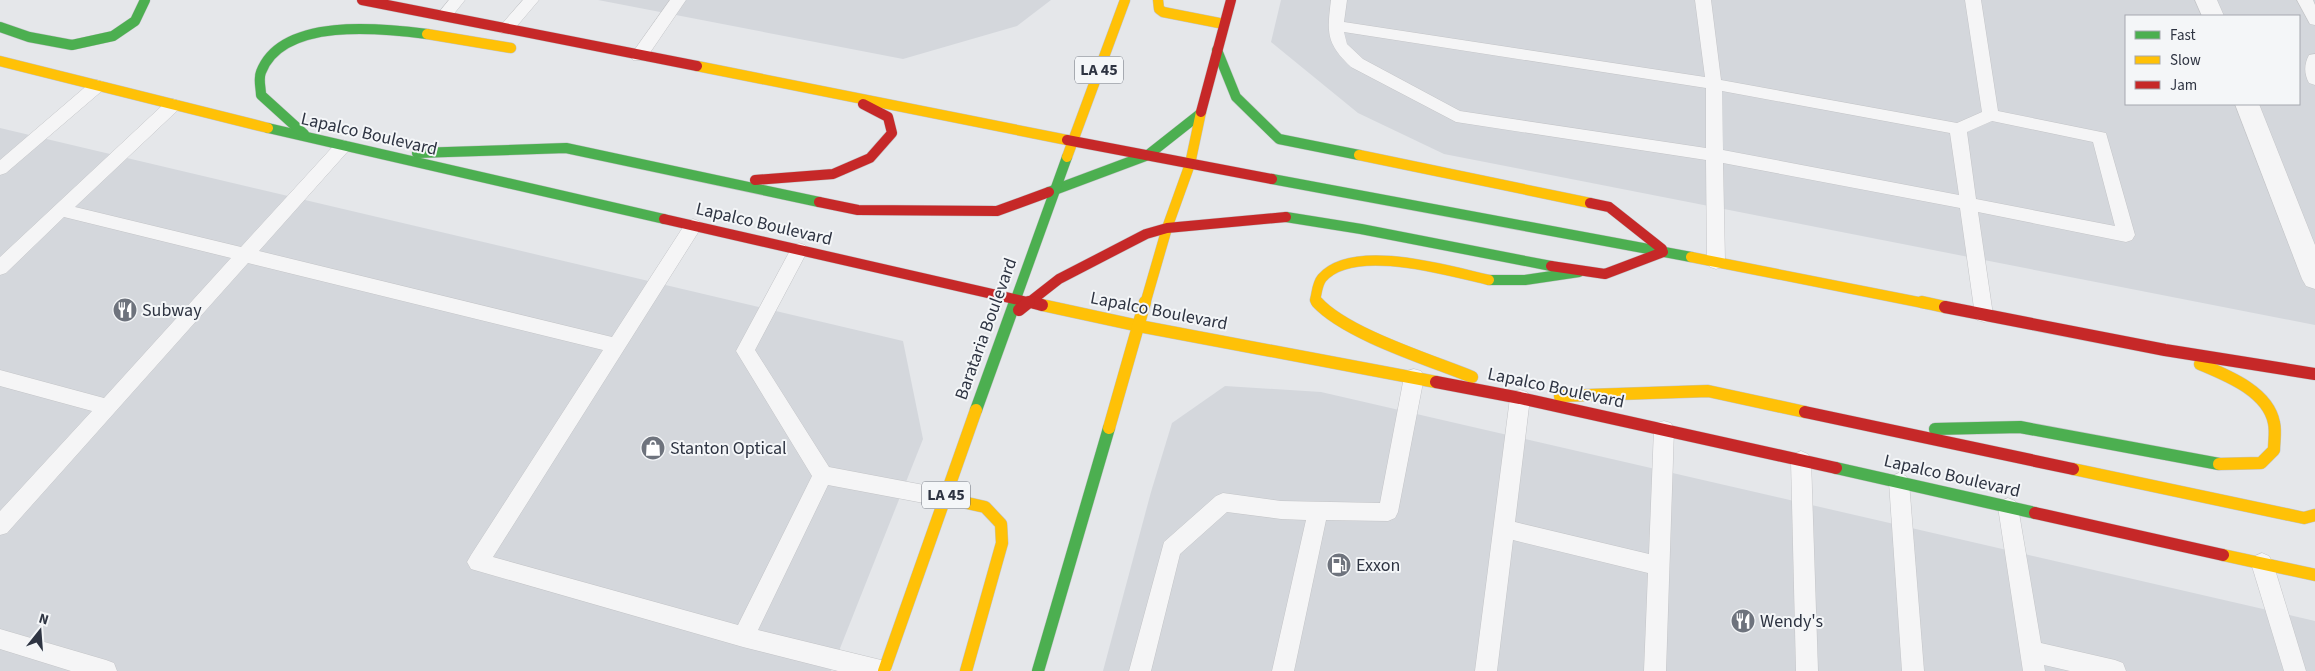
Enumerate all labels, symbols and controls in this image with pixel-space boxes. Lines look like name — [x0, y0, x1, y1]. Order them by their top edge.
legend — [2125, 15, 2300, 105]
text: Fast — [2170, 25, 2196, 46]
text: Slow — [2170, 50, 2201, 71]
road number: LA 45 — [1075, 56, 1123, 84]
text: Jam — [2170, 75, 2197, 96]
street label: Lapalco Boulevard — [298, 106, 440, 162]
street label: Lapalco Boulevard — [693, 196, 835, 252]
street label: Barataria Boulevard — [949, 255, 1023, 403]
street label: Lapalco Boulevard — [1088, 285, 1230, 337]
restaurant icon: Subway — [112, 297, 138, 323]
place label: Subway — [142, 298, 202, 323]
street label: Lapalco Boulevard — [1485, 361, 1627, 415]
shop icon: Stanton Optical — [640, 435, 666, 461]
place label: Stanton Optical — [670, 436, 787, 461]
street label: Lapalco Boulevard — [1881, 448, 2023, 504]
road number: LA 45 — [922, 482, 970, 508]
fuel station icon: Exxon — [1326, 552, 1352, 578]
place label: Exxon — [1356, 553, 1400, 578]
north arrow — [15, 606, 65, 656]
restaurant icon: Wendy's — [1730, 608, 1756, 634]
text: N — [36, 609, 51, 630]
place label: Wendy's — [1760, 609, 1823, 634]

